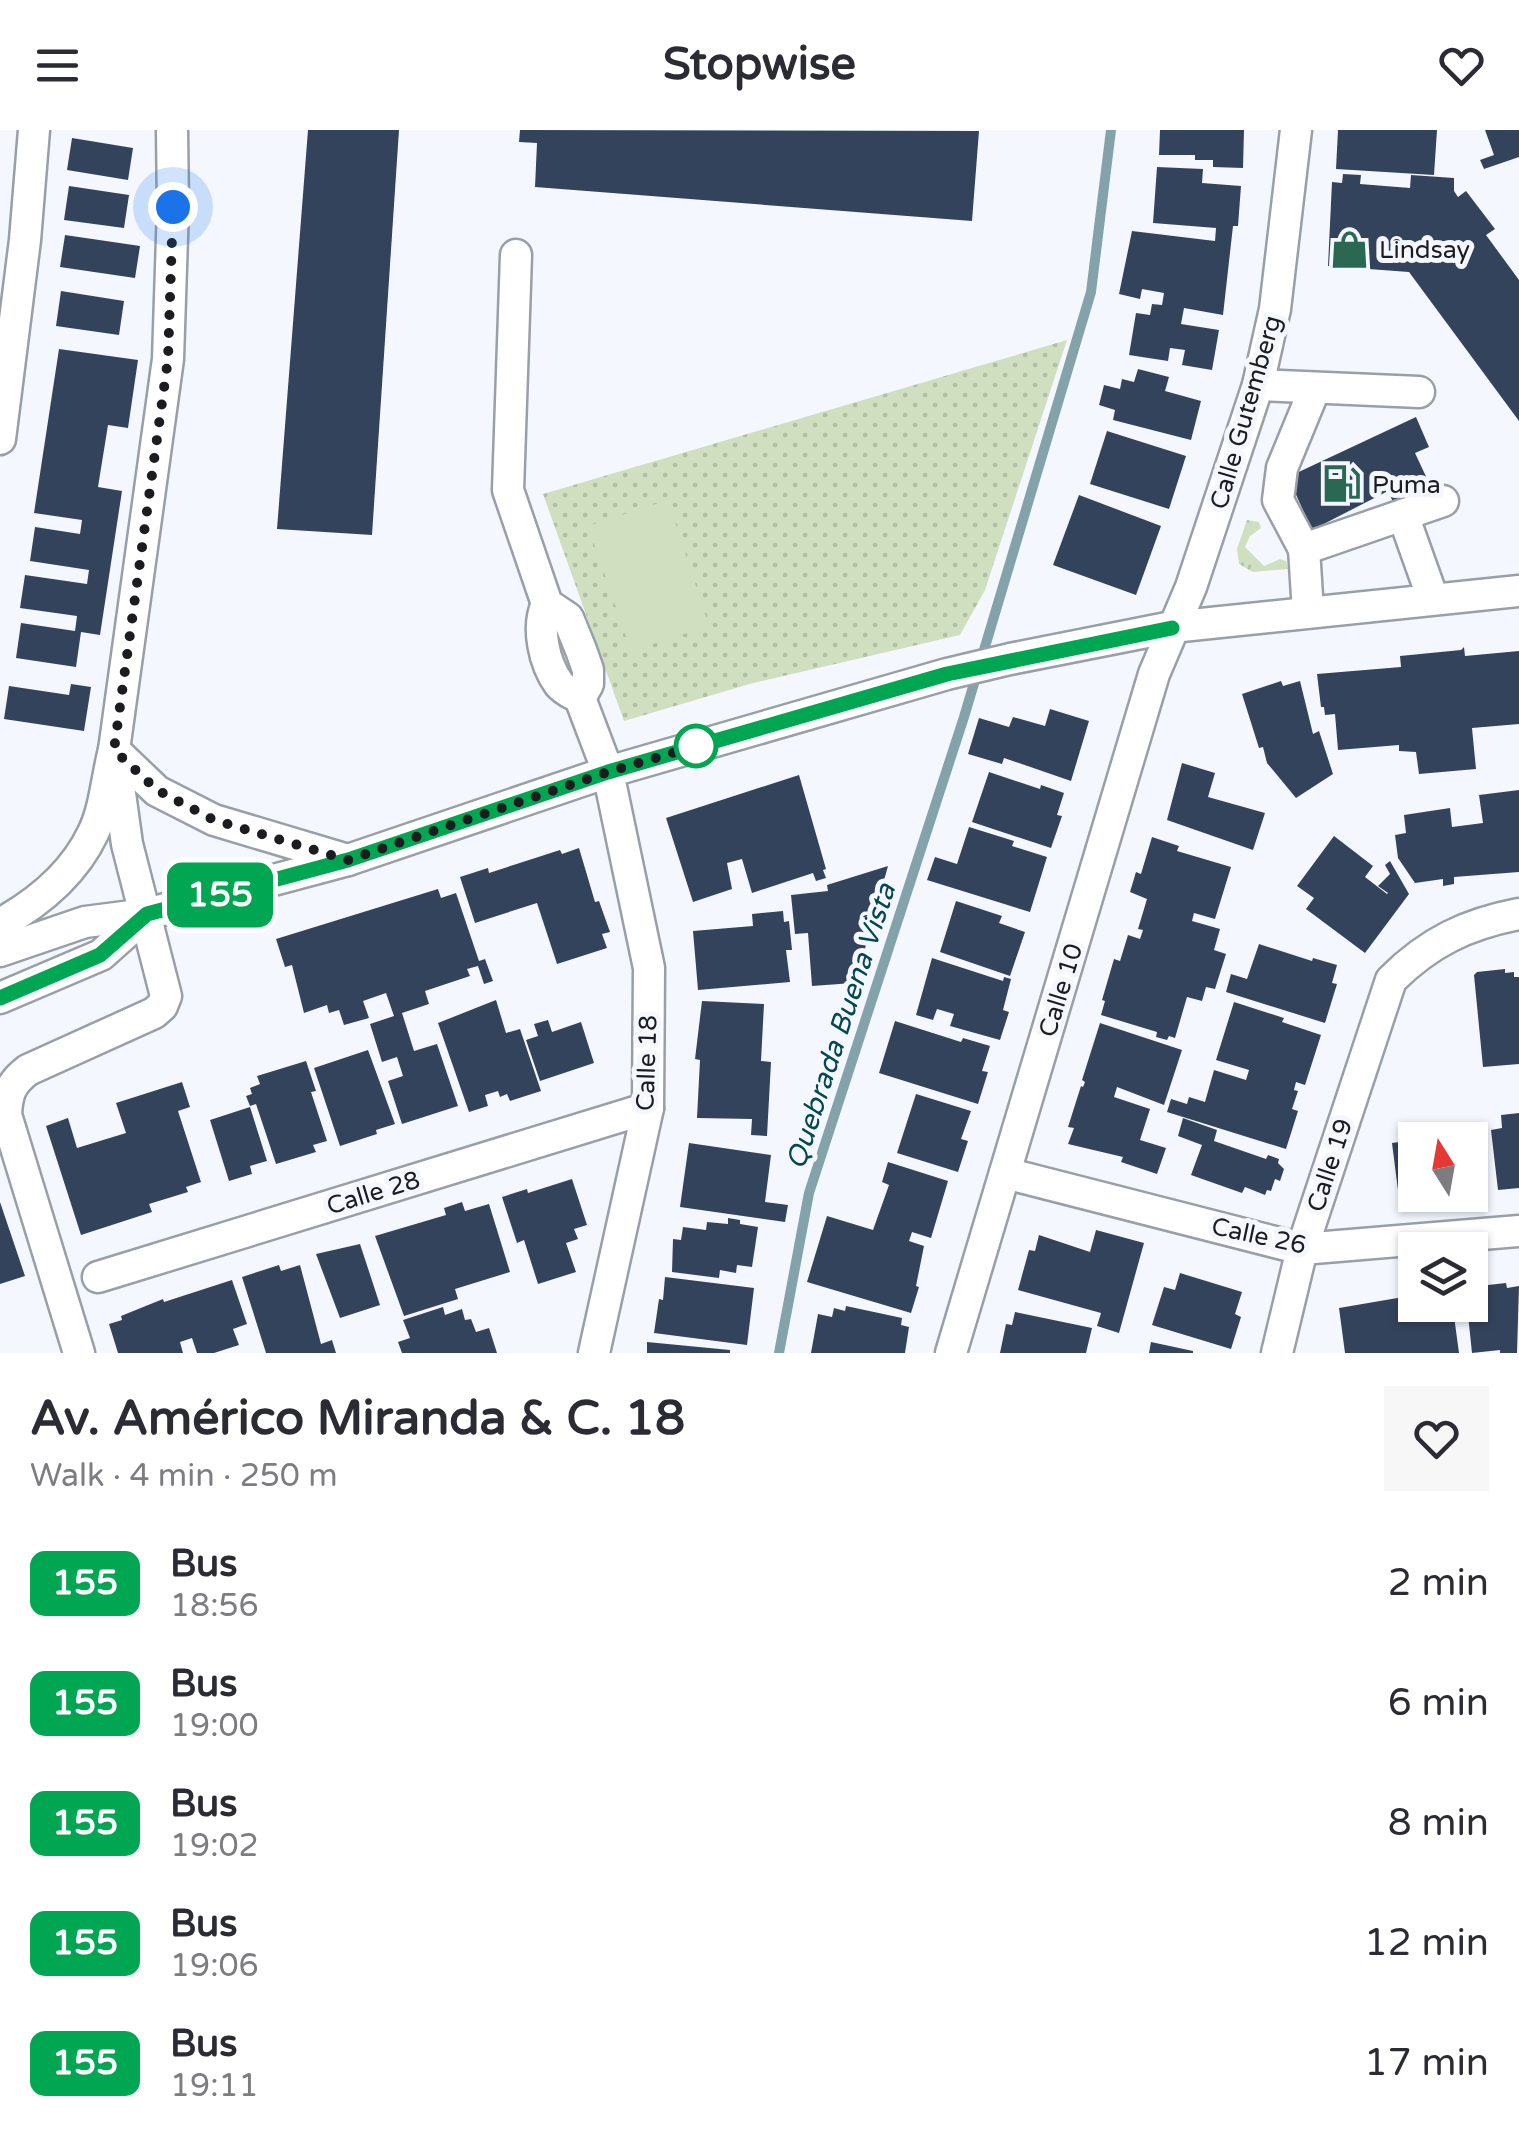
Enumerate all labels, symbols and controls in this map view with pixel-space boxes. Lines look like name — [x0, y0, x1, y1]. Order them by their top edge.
icon: menu — [30, 38, 85, 93]
text: Stopwise — [663, 38, 856, 92]
icon: heart — [1434, 38, 1489, 93]
your location — [148, 182, 198, 232]
shop icon: Lindsay — [1328, 228, 1370, 270]
place label: Lindsay — [1379, 235, 1470, 265]
street label: Calle Gutemberg — [1204, 312, 1288, 513]
fuel station icon: Puma — [1321, 463, 1363, 505]
place label: Puma — [1372, 470, 1441, 500]
unlabelled marker — [675, 725, 717, 767]
line badge: 155 — [162, 862, 278, 928]
text: 155 — [187, 874, 253, 916]
water label: Quebrada Buena Vista — [779, 878, 904, 1173]
street label: Calle 10 — [1033, 940, 1089, 1041]
street label: Calle 18 — [630, 1015, 664, 1111]
street label: Calle 19 — [1301, 1115, 1359, 1216]
north arrow — [1398, 1122, 1488, 1212]
map controls — [1398, 1122, 1488, 1322]
street label: Calle 28 — [323, 1165, 424, 1221]
street label: Calle 26 — [1209, 1211, 1309, 1261]
button: layers — [1398, 1232, 1488, 1322]
button: heart — [1384, 1386, 1489, 1491]
text: Av. Américo Miranda & C. 18 — [30, 1390, 685, 1448]
text: Walk · 4 min · 250 m — [30, 1457, 338, 1495]
text: Bus — [170, 1541, 237, 1587]
text: 2 min — [1388, 1560, 1489, 1606]
text: 155 — [52, 1562, 118, 1604]
text: 18:56 — [170, 1587, 259, 1625]
text: Bus — [170, 1661, 237, 1707]
text: 6 min — [1388, 1680, 1489, 1726]
text: 155 — [52, 1682, 118, 1724]
text: 19:00 — [170, 1707, 259, 1745]
text: Bus — [170, 1781, 237, 1827]
text: 8 min — [1388, 1800, 1489, 1846]
text: 155 — [52, 1802, 118, 1844]
text: 19:02 — [170, 1827, 259, 1865]
text: Bus — [170, 1901, 237, 1947]
text: 12 min — [1364, 1920, 1489, 1966]
text: 155 — [52, 1922, 118, 1964]
text: 19:06 — [170, 1947, 259, 1985]
text: Bus — [170, 2021, 237, 2067]
text: 17 min — [1364, 2040, 1489, 2086]
text: 155 — [52, 2042, 118, 2084]
text: 19:11 — [170, 2067, 259, 2105]

